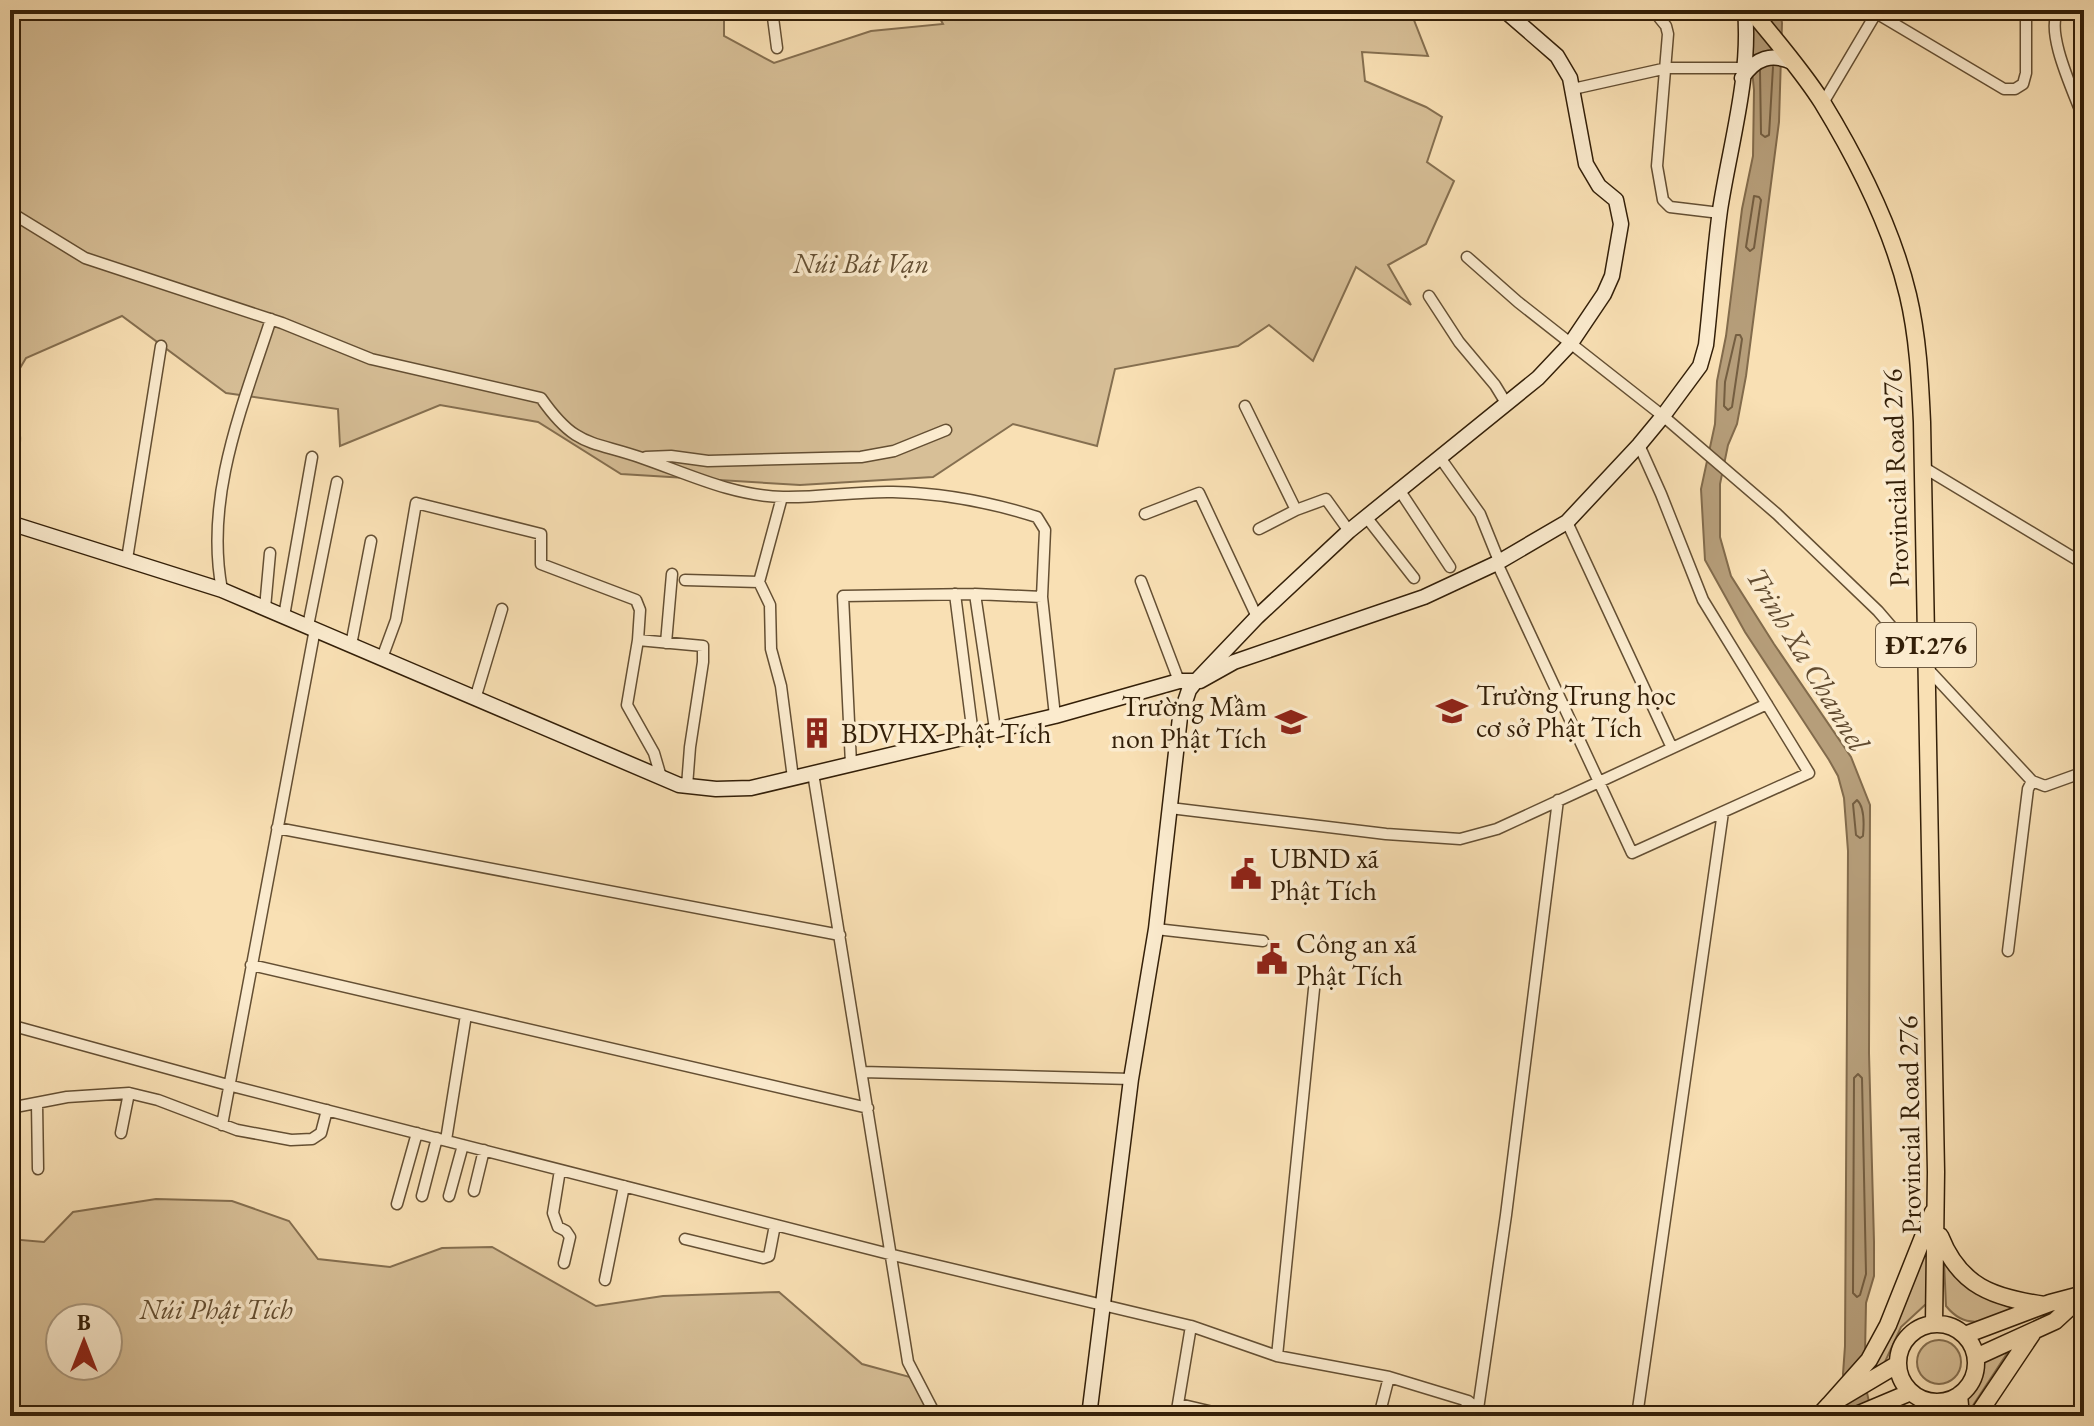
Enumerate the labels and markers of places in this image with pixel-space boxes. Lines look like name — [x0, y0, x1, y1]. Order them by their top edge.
place label: Trường Trung học cơ sở Phật Tích — [1476, 677, 1676, 745]
place label: Trường Mầm non Phật Tích — [1111, 688, 1267, 756]
school or university icon: Trường Trung học cơ sở Phật Tích — [1435, 694, 1469, 728]
school or university icon: Trường Mầm non Phật Tích — [1274, 705, 1308, 739]
place label: BDVHX Phật Tích — [841, 715, 1051, 751]
building icon: BDVHX Phật Tích — [800, 716, 834, 750]
place label: UBND xã Phật Tích — [1270, 840, 1380, 908]
public building icon: UBND xã Phật Tích — [1229, 857, 1263, 891]
place label: Công an xã Phật Tích — [1296, 925, 1417, 993]
public building icon: Công an xã Phật Tích — [1255, 942, 1289, 976]

